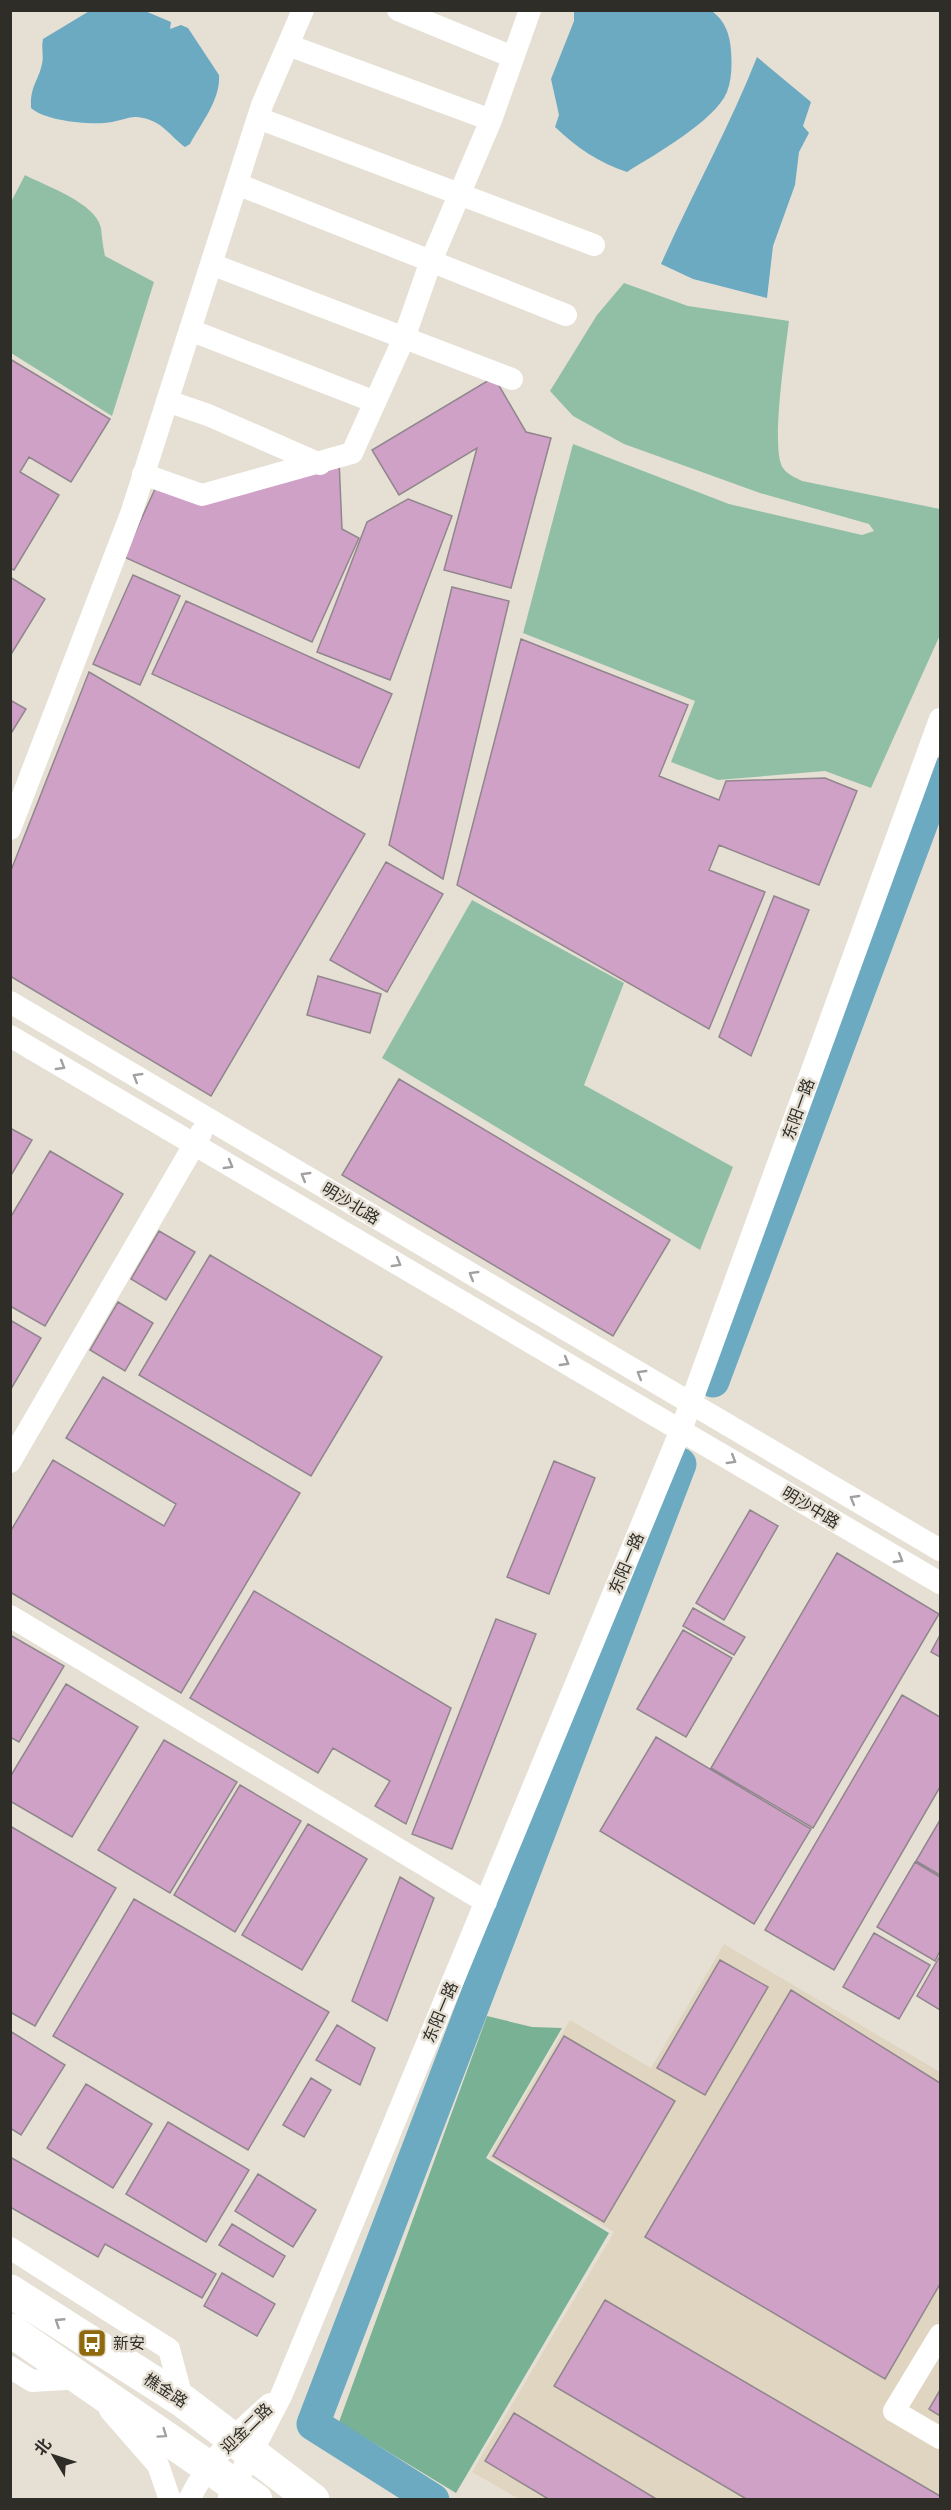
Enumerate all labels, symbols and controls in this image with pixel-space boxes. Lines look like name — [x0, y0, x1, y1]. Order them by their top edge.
one-way arrow — [55, 1058, 65, 1070]
one-way arrow — [133, 1073, 143, 1084]
street label: 东阳一路 — [778, 1076, 817, 1142]
one-way arrow — [223, 1157, 233, 1169]
one-way arrow — [301, 1172, 311, 1184]
street label: 明沙北路 — [319, 1178, 384, 1227]
one-way arrow — [391, 1256, 401, 1268]
one-way arrow — [469, 1271, 479, 1283]
one-way arrow — [559, 1355, 569, 1366]
one-way arrow — [637, 1370, 647, 1382]
one-way arrow — [726, 1452, 736, 1464]
street label: 明沙中路 — [779, 1482, 844, 1531]
one-way arrow — [850, 1495, 860, 1507]
street label: 东阳一路 — [604, 1530, 647, 1596]
one-way arrow — [893, 1552, 903, 1563]
street label: 东阳一路 — [418, 1979, 461, 2045]
one-way arrow — [55, 2318, 66, 2329]
bus stop icon: 新安 — [76, 2327, 108, 2359]
place label: 新安 — [113, 2333, 145, 2352]
street label: 樵金路 — [141, 2369, 192, 2411]
street label: 迎金二路 — [216, 2399, 275, 2457]
north arrow — [24, 2426, 84, 2486]
one-way arrow — [157, 2427, 168, 2438]
text: 北 — [30, 2434, 54, 2458]

